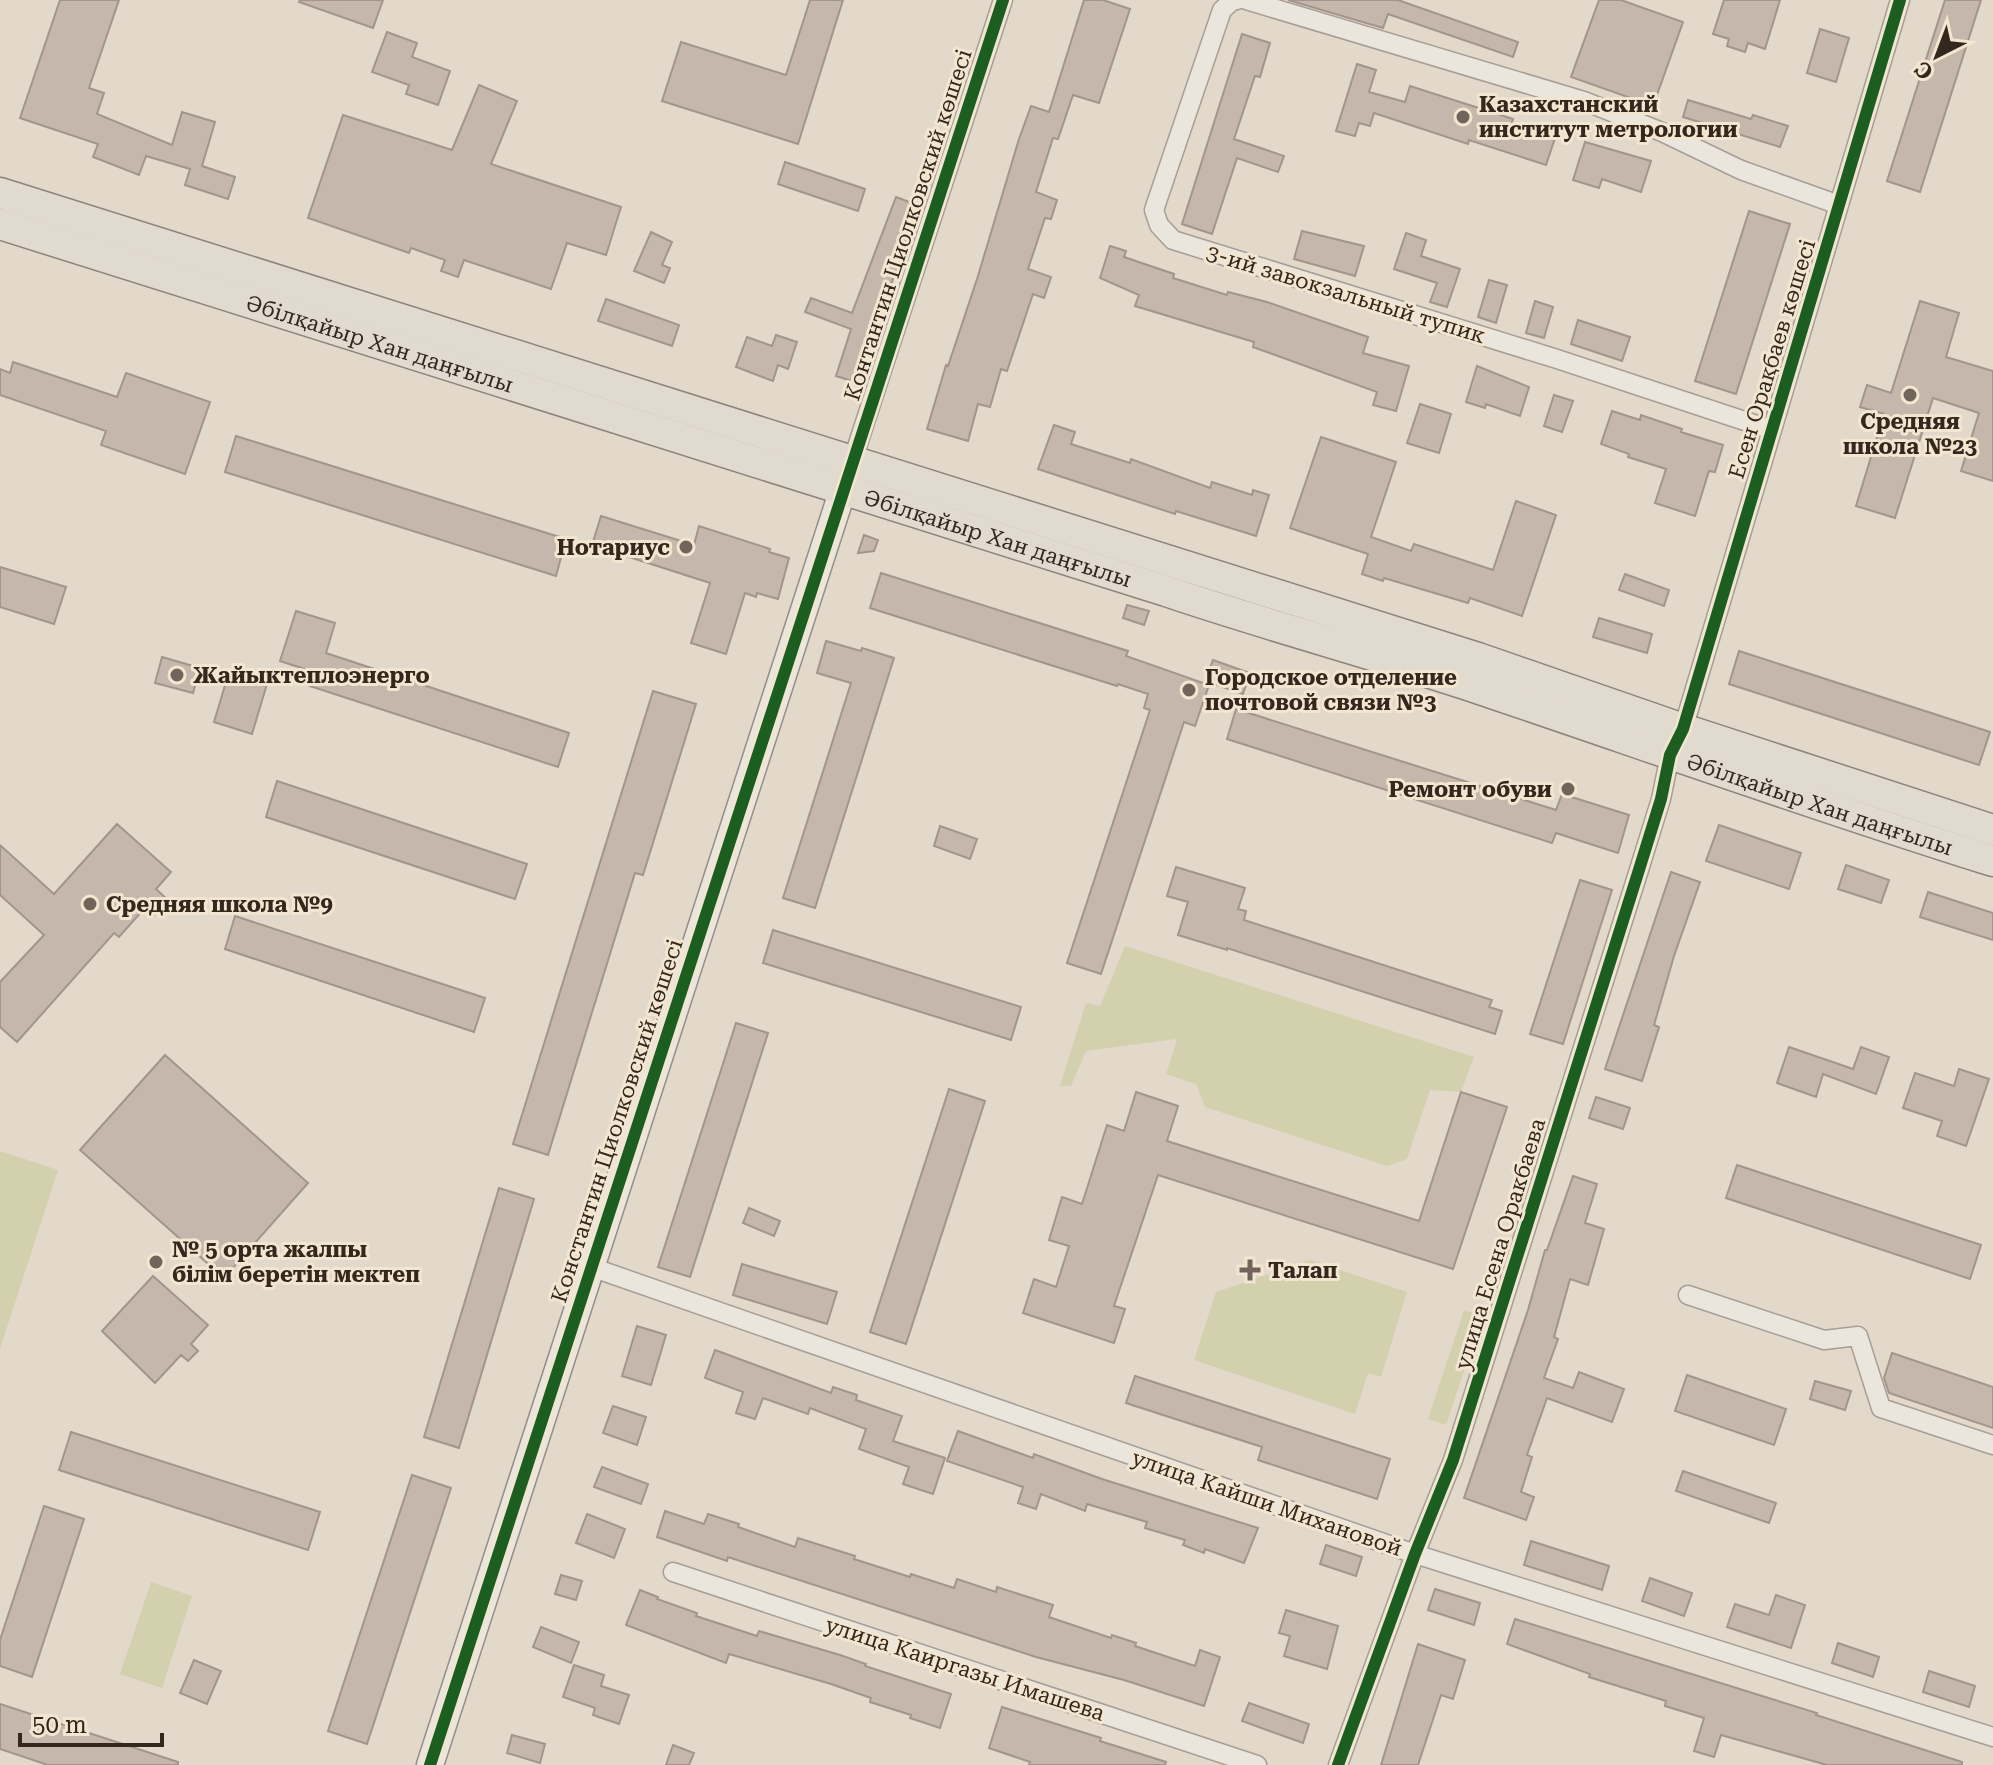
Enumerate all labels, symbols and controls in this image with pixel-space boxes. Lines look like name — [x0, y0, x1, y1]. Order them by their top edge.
north arrow — [1897, 16, 1977, 96]
street label: Контантин Циолковский көшесі — [839, 46, 977, 404]
text: С — [1910, 56, 1938, 85]
place label: Казахстанский институт метрологии — [1479, 92, 1738, 142]
marker: Казахстанский институт метрологии — [1454, 108, 1472, 126]
street label: Есен Орақбаев көшесі — [1724, 236, 1820, 482]
street label: 3-ий завокзальный тупик — [1204, 240, 1488, 348]
street label: Әбілқайыр Хан даңғылы — [243, 290, 516, 397]
marker: Средняя школа №23 — [1901, 386, 1919, 404]
place label: Средняя школа №23 — [1843, 409, 1977, 459]
street label: Әбілқайыр Хан даңғылы — [861, 484, 1135, 592]
place label: Нотариус — [557, 535, 670, 560]
marker: Нотариус — [677, 538, 695, 556]
place label: Жайыктеплоэнерго — [193, 663, 430, 688]
place label: Городское отделение почтовой связи №3 — [1205, 665, 1457, 715]
marker: Жайыктеплоэнерго — [168, 666, 186, 684]
marker: Городское отделение почтовой связи №3 — [1180, 681, 1198, 699]
street label: Әбілқайыр Хан даңғылы — [1683, 748, 1956, 860]
place label: Ремонт обуви — [1388, 777, 1552, 802]
marker: Ремонт обуви — [1559, 780, 1577, 798]
place label: Средняя школа №9 — [106, 892, 333, 917]
marker: Средняя школа №9 — [81, 895, 99, 913]
street label: Константин Циолковский көшесі — [546, 936, 688, 1306]
street label: улица Есена Оракбаева — [1450, 1115, 1550, 1373]
place label: № 5 орта жалпы білім беретін мектеп — [172, 1237, 420, 1287]
marker: № 5 орта жалпы білім беретін мектеп — [147, 1253, 165, 1271]
place label: Талап — [1268, 1258, 1338, 1283]
marker: Талап — [1239, 1259, 1261, 1281]
street label: улица Кайши Михановой — [1129, 1445, 1405, 1561]
street label: улица Каиргазы Имашева — [822, 1612, 1108, 1726]
scale bar — [20, 1697, 162, 1747]
text: 50 m — [32, 1711, 87, 1739]

